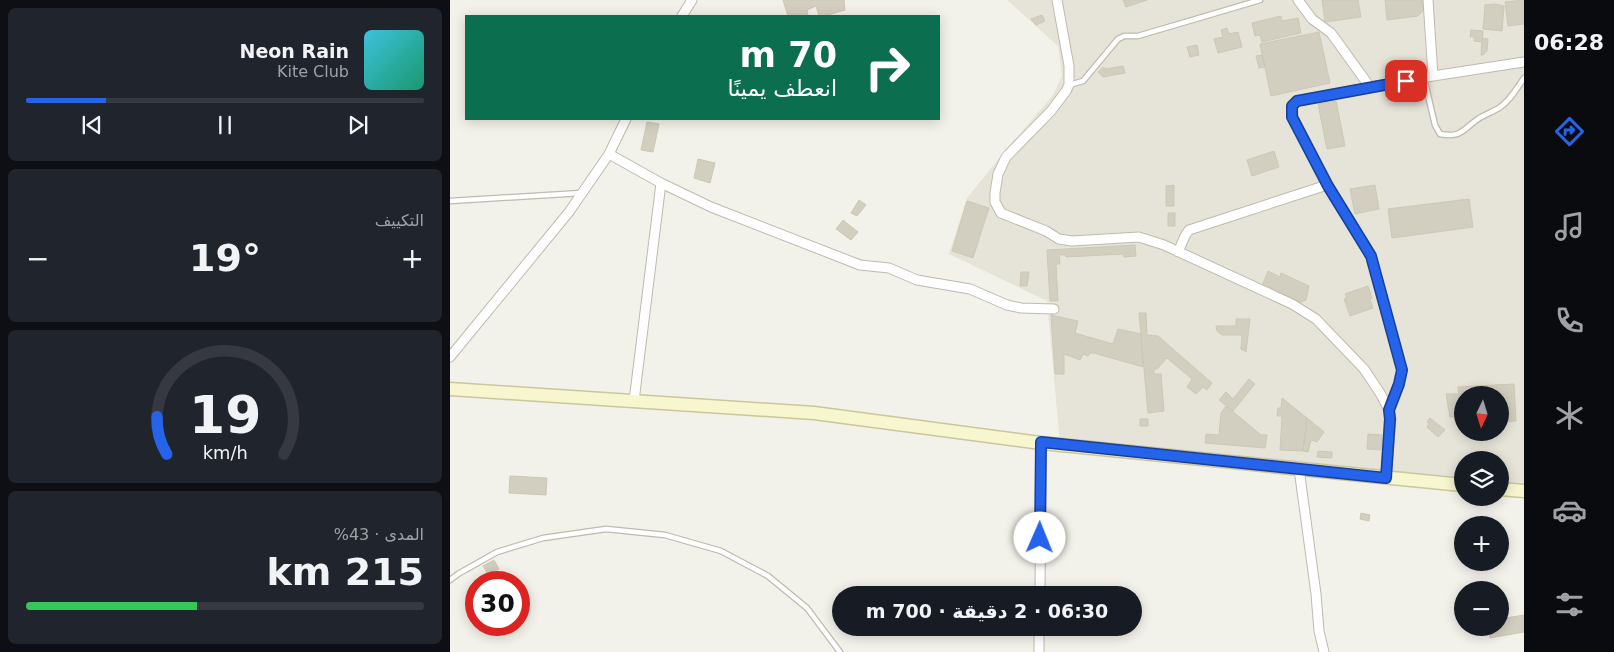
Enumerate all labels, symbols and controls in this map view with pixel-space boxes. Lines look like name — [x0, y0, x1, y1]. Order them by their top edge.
text: 06:28 — [1534, 30, 1604, 55]
text: 70 m — [740, 35, 837, 75]
icon: right — [855, 35, 920, 100]
text: Neon Rain — [240, 40, 349, 62]
pin — [1385, 60, 1427, 102]
text: Kite Club — [277, 62, 349, 81]
icon: arrive — [1392, 67, 1420, 95]
text: انعطف يمينًا — [728, 76, 837, 101]
icon: previous — [78, 111, 106, 139]
icon: pause — [211, 111, 239, 139]
icon: next — [344, 111, 372, 139]
icon: directions — [1552, 114, 1587, 149]
icon: music — [1552, 209, 1587, 244]
text: التكييف — [375, 211, 424, 230]
text: 19° — [189, 236, 261, 280]
text: − — [26, 242, 49, 275]
text: + — [401, 242, 424, 275]
icon: phone — [1552, 303, 1587, 338]
text: 19 — [189, 385, 261, 445]
north arrow — [1454, 386, 1509, 441]
map controls — [1454, 386, 1509, 636]
icon: climate — [1552, 398, 1587, 433]
text: km/h — [202, 442, 248, 463]
button: layers — [1454, 451, 1509, 506]
icon: car — [1552, 493, 1587, 528]
position arrow — [1013, 511, 1065, 563]
button: + — [1454, 516, 1509, 571]
text: المدى · 43% — [334, 525, 424, 544]
text: 215 km — [267, 550, 424, 594]
speed limit sign: 30 — [465, 571, 530, 636]
button: − — [1454, 581, 1509, 636]
icon: filters — [1552, 587, 1587, 622]
text: 06:30 · 2 دقيقة · 700 m — [866, 600, 1108, 622]

